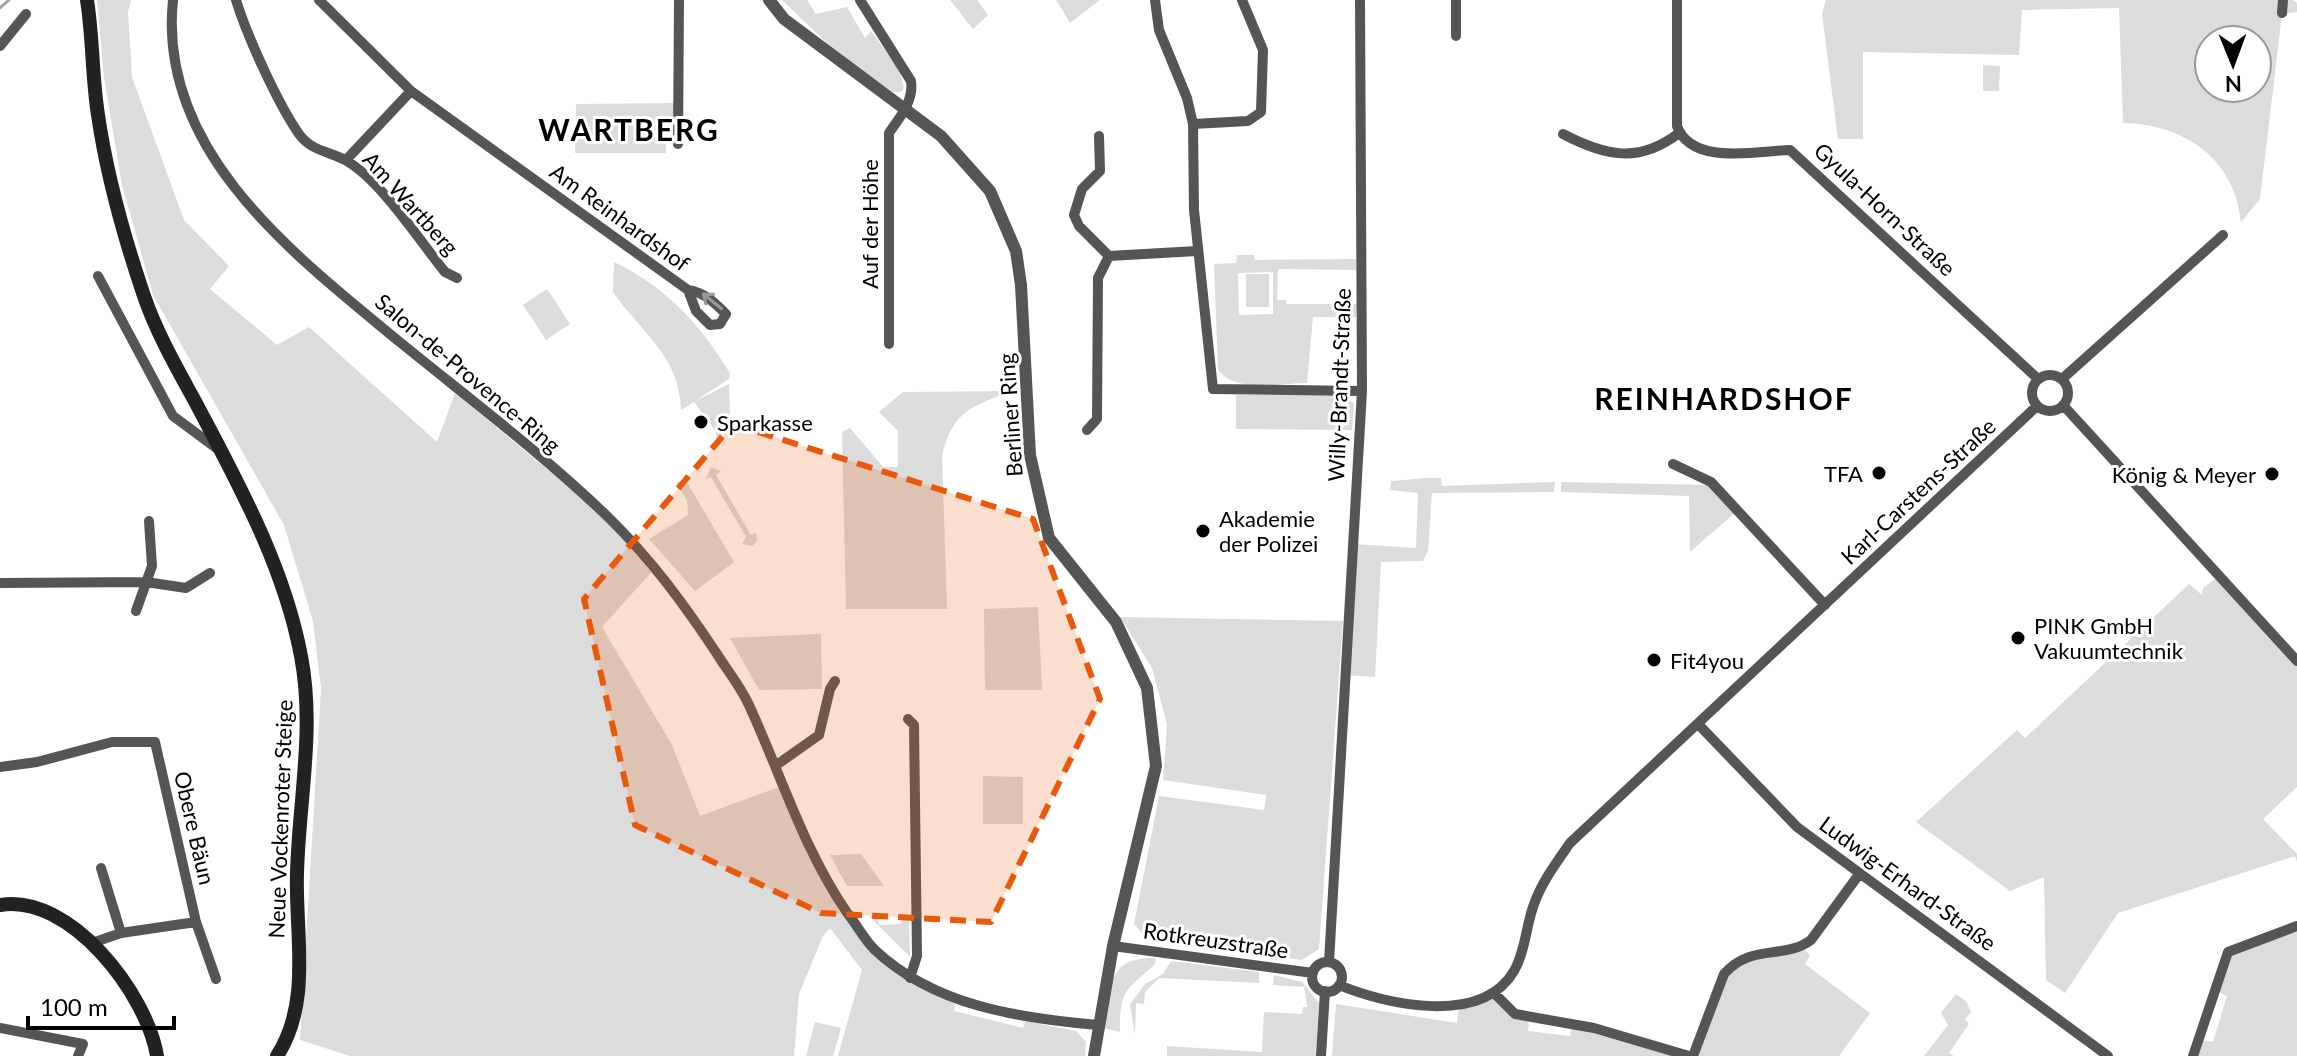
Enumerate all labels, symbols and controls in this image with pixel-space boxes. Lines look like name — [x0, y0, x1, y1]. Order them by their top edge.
north arrow — [2193, 24, 2273, 104]
text: N — [2225, 71, 2242, 98]
district label: WARTBERG — [538, 111, 720, 147]
street label: Gyula-Horn-Straße — [1809, 137, 1961, 281]
street label: Am Wartberg — [358, 146, 464, 260]
street label: Am Reinhardshof — [545, 157, 695, 277]
street label: Auf der Höhe — [856, 159, 883, 289]
street label: Salon-de-Provence-Ring — [370, 288, 566, 458]
street label: Willy-Brandt-Straße — [1322, 288, 1356, 482]
one-way arrow — [702, 292, 722, 310]
street label: Berliner Ring — [992, 352, 1028, 478]
district label: REINHARDSHOF — [1594, 380, 1854, 416]
place label: Sparkasse — [717, 409, 813, 436]
street label: Karl-Carstens-Straße — [1835, 412, 2001, 570]
marker: Sparkasse — [692, 413, 710, 431]
place label: TFA — [1824, 460, 1863, 487]
place label: König & Meyer — [2112, 461, 2256, 488]
marker: TFA — [1870, 464, 1888, 482]
marker: König & Meyer — [2263, 465, 2281, 483]
place label: Akademie der Polizei — [1219, 505, 1318, 557]
marker: Akademie der Polizei — [1194, 522, 1212, 540]
place label: PINK GmbH Vakuumtechnik — [2034, 612, 2184, 664]
marker: PINK GmbH Vakuumtechnik — [2009, 629, 2027, 647]
place label: Fit4you — [1670, 647, 1744, 674]
marker: Fit4you — [1645, 651, 1663, 669]
street label: Neue Vockenroter Steige — [262, 699, 298, 939]
street label: Obere Bäun — [169, 769, 221, 887]
street label: Ludwig-Erhard-Straße — [1814, 810, 2002, 956]
street label: Rotkreuzstraße — [1142, 916, 1290, 964]
scale bar — [28, 980, 174, 1030]
text: 100 m — [40, 992, 108, 1021]

